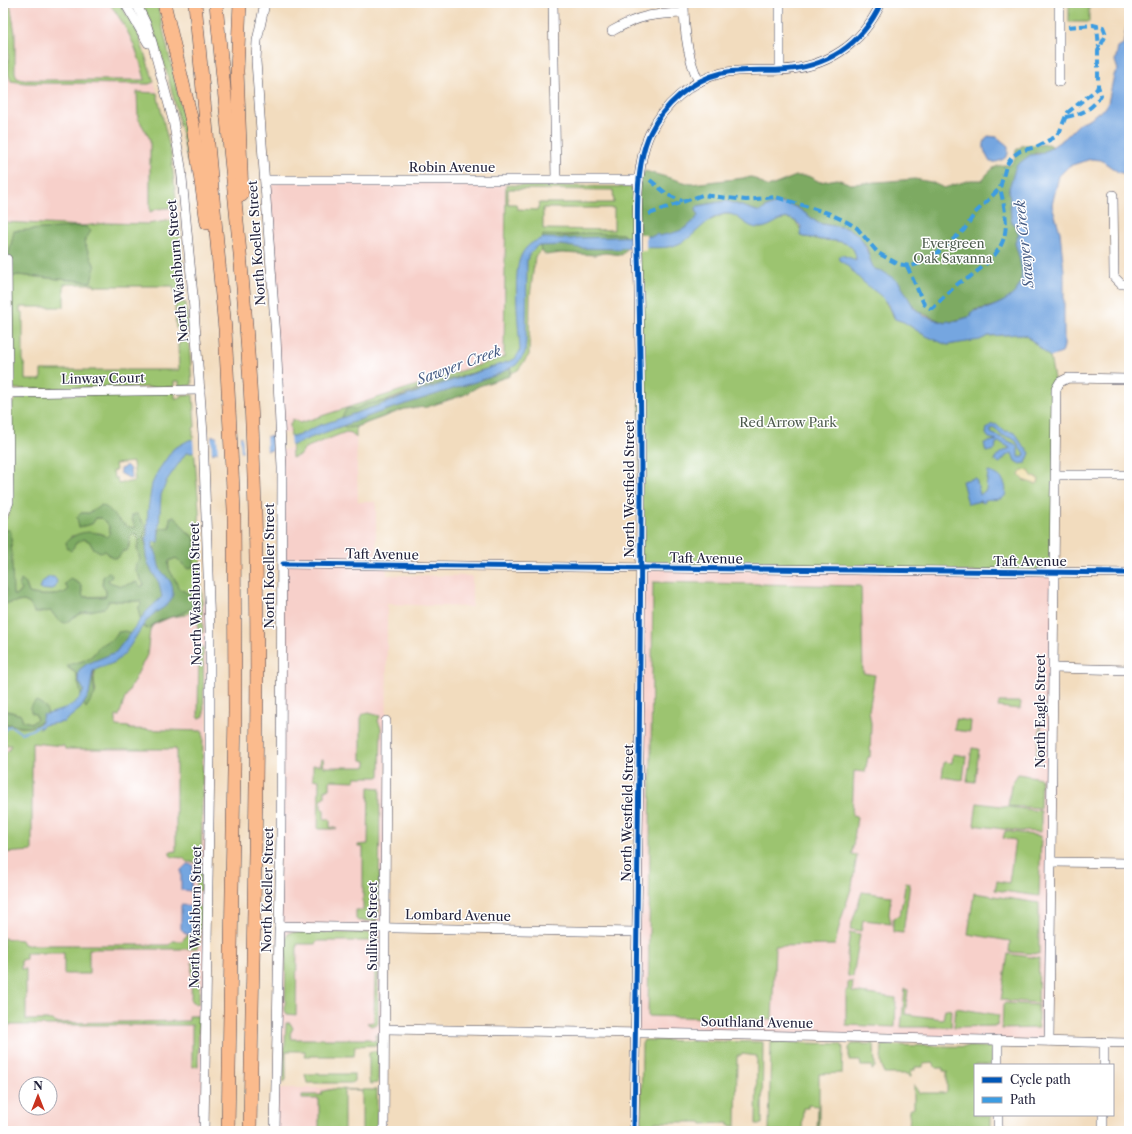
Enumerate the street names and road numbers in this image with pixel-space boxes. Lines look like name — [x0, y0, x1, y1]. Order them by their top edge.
street label: Robin Avenue — [409, 159, 495, 175]
street label: North Koeller Street — [244, 179, 268, 306]
street label: North Washburn Street — [163, 199, 191, 343]
street label: Linway Court — [61, 369, 145, 387]
street label: North Westfield Street — [621, 420, 637, 558]
street label: North Koeller Street — [261, 503, 277, 629]
street label: North Washburn Street — [186, 522, 204, 666]
street label: Taft Avenue — [345, 545, 419, 563]
street label: Taft Avenue — [669, 549, 743, 567]
street label: Taft Avenue — [993, 553, 1067, 569]
street label: North Eagle Street — [1032, 654, 1048, 768]
street label: North Westfield Street — [618, 744, 636, 882]
street label: North Koeller Street — [258, 827, 276, 953]
street label: North Washburn Street — [186, 845, 204, 989]
street label: Sullivan Street — [364, 881, 380, 971]
street label: Lombard Avenue — [405, 906, 511, 924]
street label: Southland Avenue — [701, 1013, 813, 1031]

